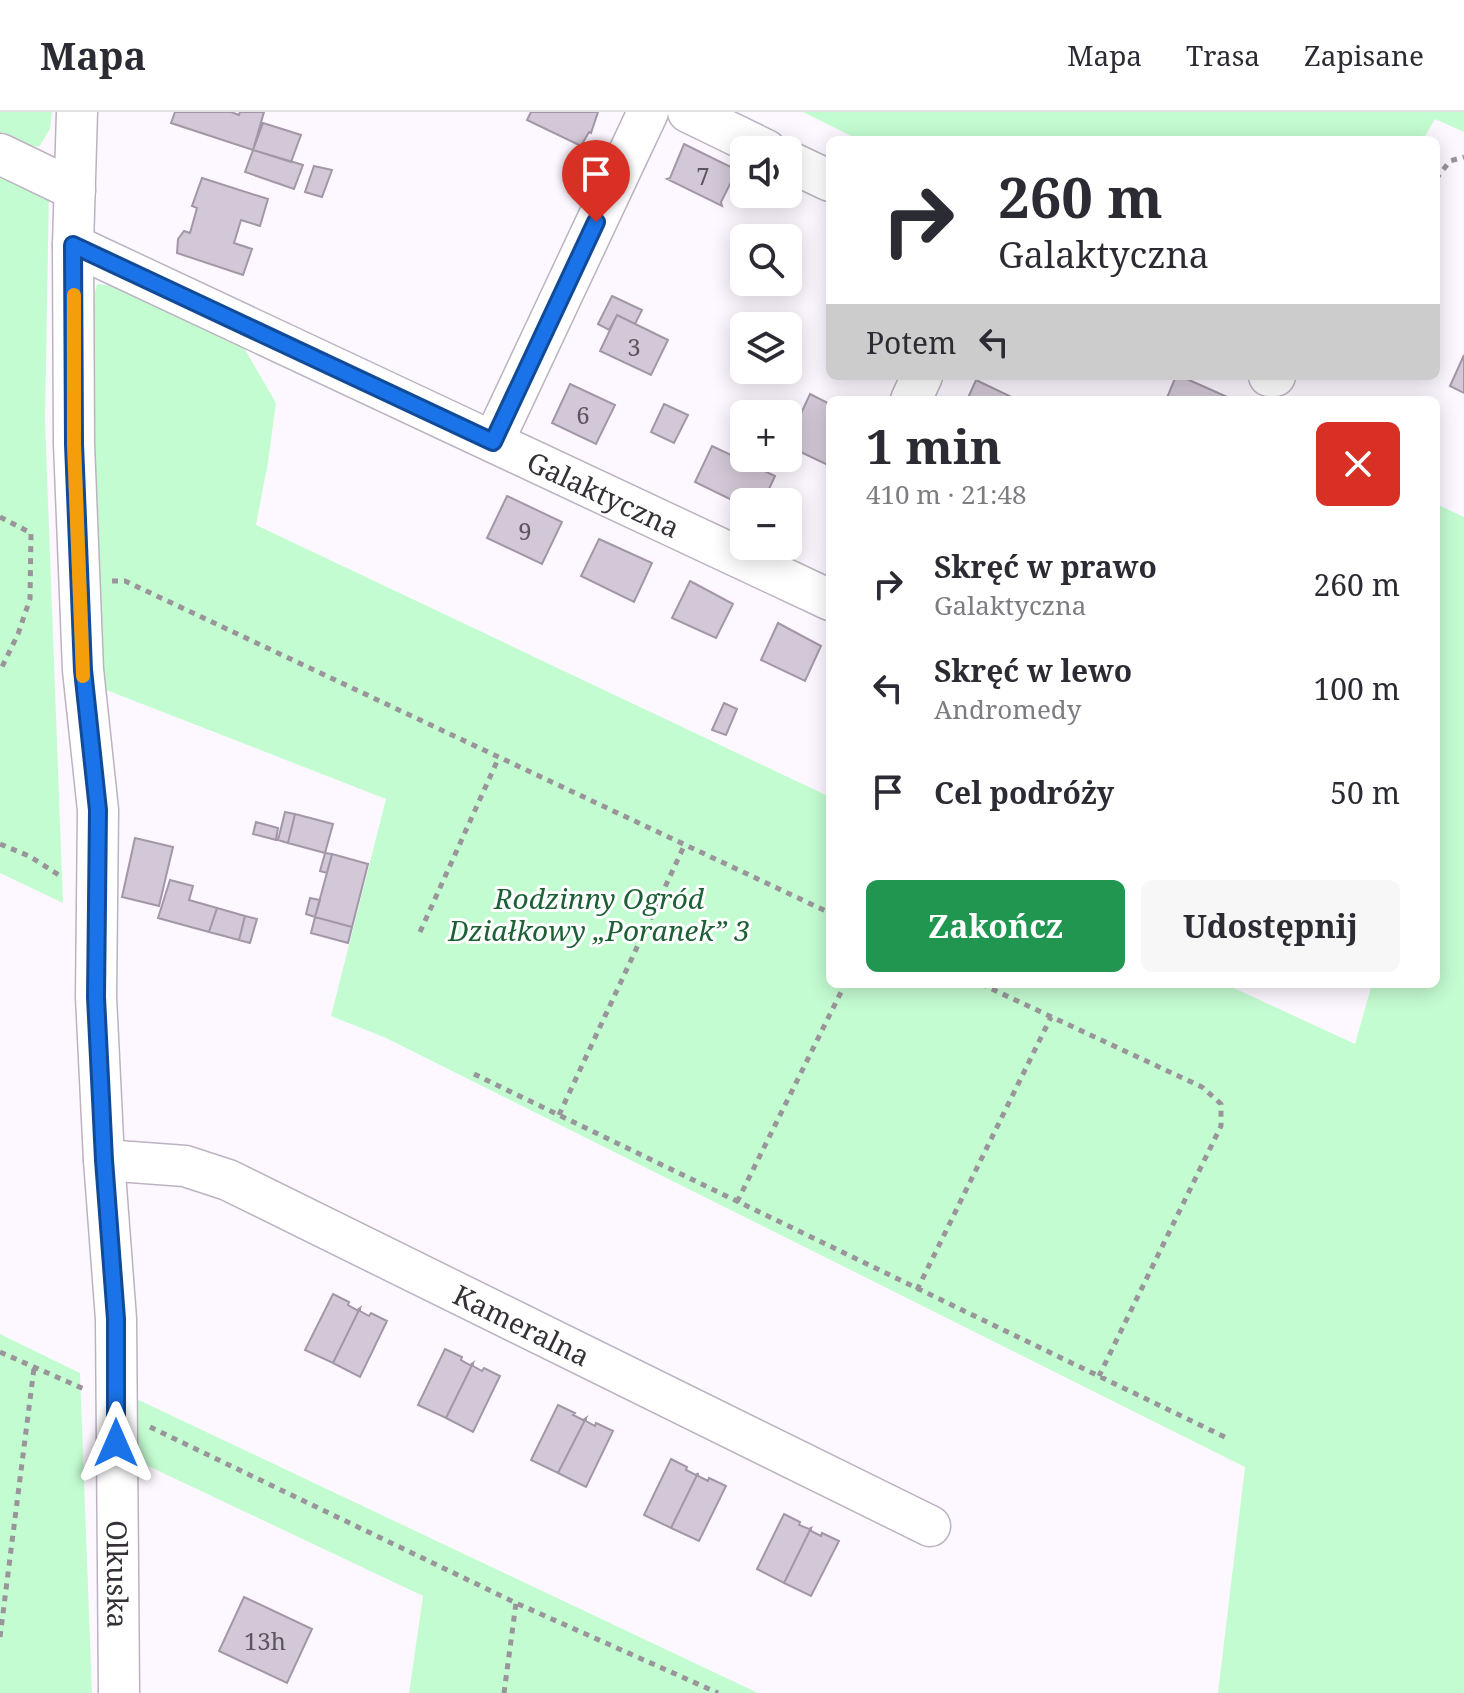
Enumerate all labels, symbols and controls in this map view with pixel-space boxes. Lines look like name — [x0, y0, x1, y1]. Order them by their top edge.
text: Mapa — [40, 29, 146, 81]
text: Mapa — [1067, 36, 1142, 74]
text: Trasa — [1186, 36, 1260, 74]
text: Zapisane — [1304, 36, 1424, 74]
map controls — [730, 136, 802, 560]
button: sound — [730, 136, 802, 208]
pin — [562, 140, 630, 222]
icon: arrive — [574, 152, 618, 196]
text: 260 m — [998, 158, 1163, 234]
house number: 7 — [696, 159, 710, 192]
icon: right — [866, 168, 970, 272]
button: search — [730, 224, 802, 296]
text: Galaktyczna — [998, 230, 1209, 279]
button: layers — [730, 312, 802, 384]
icon: left — [972, 320, 1016, 364]
text: Potem — [866, 322, 956, 363]
house number: 3 — [627, 330, 641, 363]
house number: 6 — [576, 398, 590, 431]
button: + — [730, 400, 802, 472]
text: 1 min — [866, 413, 1002, 478]
button: close — [1316, 422, 1400, 506]
street label: Galaktyczna — [521, 442, 686, 546]
text: 410 m · 21:48 — [866, 476, 1027, 512]
button: − — [730, 488, 802, 560]
house number: 9 — [518, 514, 532, 547]
text: Skręć w prawo — [934, 546, 1157, 587]
icon: right — [866, 562, 910, 606]
text: 260 m — [1314, 564, 1400, 605]
text: Galaktyczna — [934, 587, 1086, 623]
text: Skręć w lewo — [934, 650, 1132, 691]
icon: left — [866, 666, 910, 710]
text: 100 m — [1314, 668, 1400, 709]
text: Andromedy — [934, 691, 1081, 727]
icon: arrive — [866, 770, 910, 814]
text: Cel podróży — [934, 772, 1114, 813]
text: 50 m — [1330, 772, 1400, 813]
park label: Rodzinny Ogród Działkowy „Poranek” 3 — [447, 879, 750, 949]
button: Zakończ — [866, 880, 1125, 972]
button: Udostępnij — [1141, 880, 1400, 972]
street label: Kameralna — [447, 1275, 596, 1375]
position arrow — [74, 1401, 158, 1485]
street label: Olkuska — [99, 1520, 137, 1629]
house number: 13h — [244, 1624, 286, 1657]

